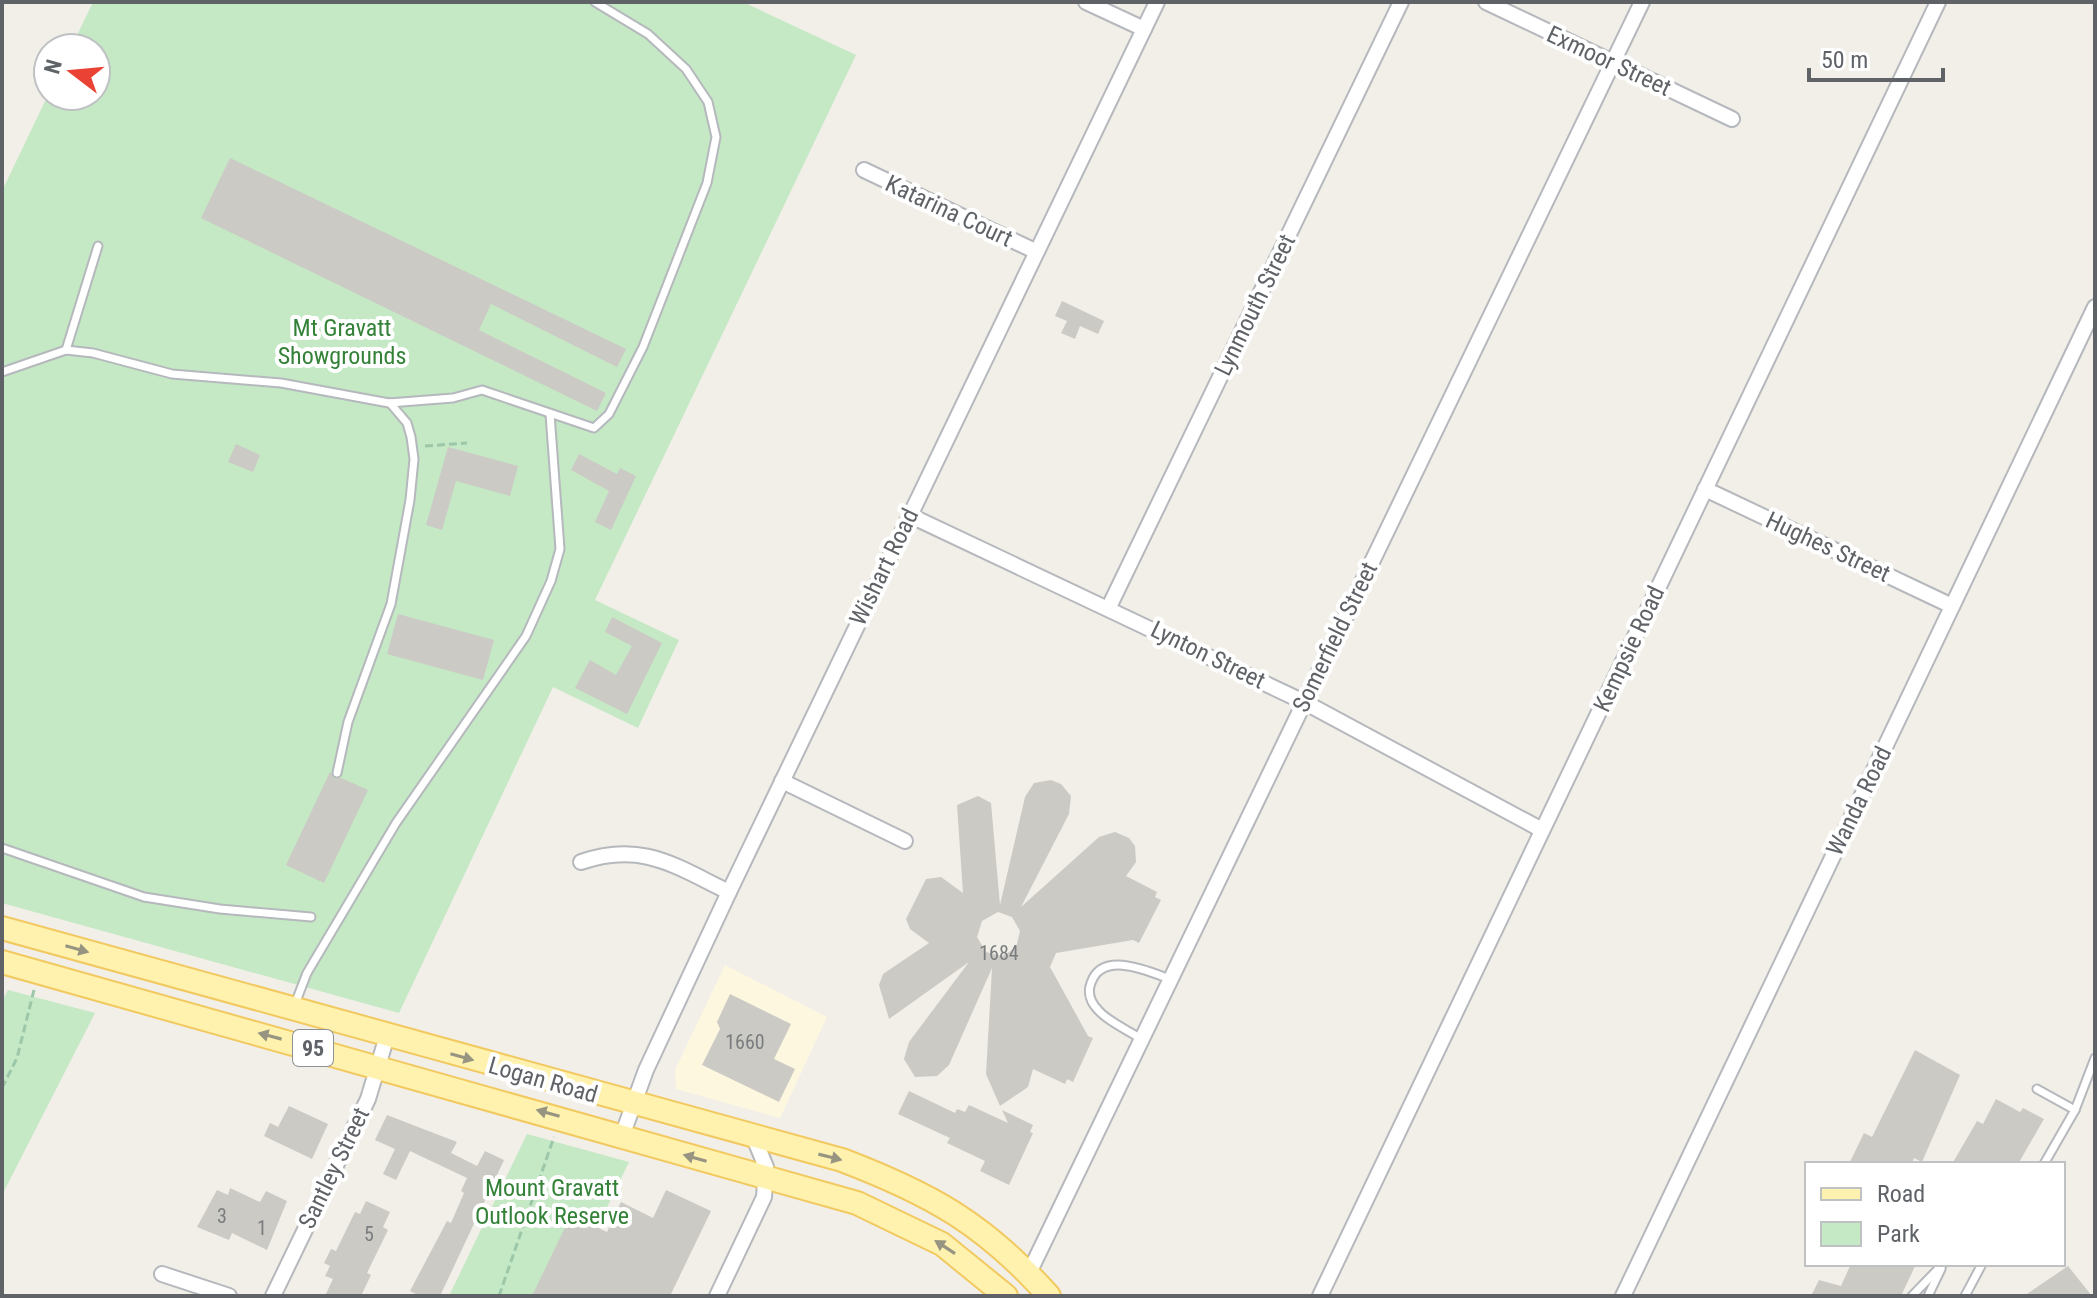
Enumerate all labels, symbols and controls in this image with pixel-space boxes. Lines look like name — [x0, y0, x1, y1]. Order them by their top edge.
street label: Exmoor Street — [1543, 20, 1675, 102]
north arrow — [32, 32, 112, 112]
scale bar — [1809, 32, 1943, 82]
text: 50 m — [1821, 46, 1868, 74]
text: N — [39, 57, 67, 77]
street label: Katarina Court — [881, 169, 1017, 253]
street label: Lynmouth Street — [1209, 230, 1301, 380]
park label: Mt Gravatt Showgrounds — [278, 314, 406, 370]
street label: Wishart Road — [844, 504, 924, 630]
street label: Hughes Street — [1761, 506, 1895, 588]
street label: Somerfield Street — [1287, 557, 1383, 717]
street label: Kempsie Road — [1588, 582, 1670, 716]
street label: Lynton Street — [1146, 615, 1270, 695]
street label: Wanda Road — [1821, 742, 1897, 860]
house number: 1684 — [979, 941, 1019, 965]
one-way arrow — [65, 944, 90, 956]
one-way arrow — [258, 1029, 282, 1042]
road number: 95 — [293, 1030, 333, 1066]
house number: 1660 — [725, 1030, 765, 1054]
one-way arrow — [450, 1051, 474, 1064]
street label: Logan Road — [485, 1051, 601, 1109]
street label: Santley Street — [293, 1103, 375, 1233]
one-way arrow — [535, 1107, 560, 1119]
one-way arrow — [682, 1151, 706, 1164]
one-way arrow — [817, 1152, 842, 1164]
legend — [1805, 1162, 2065, 1266]
park label: Mount Gravatt Outlook Reserve — [475, 1174, 629, 1230]
text: Road — [1877, 1180, 1925, 1208]
house number: 3 — [217, 1204, 227, 1228]
house number: 1 — [257, 1216, 267, 1240]
text: Park — [1877, 1220, 1920, 1248]
house number: 5 — [364, 1222, 374, 1246]
one-way arrow — [935, 1240, 956, 1255]

